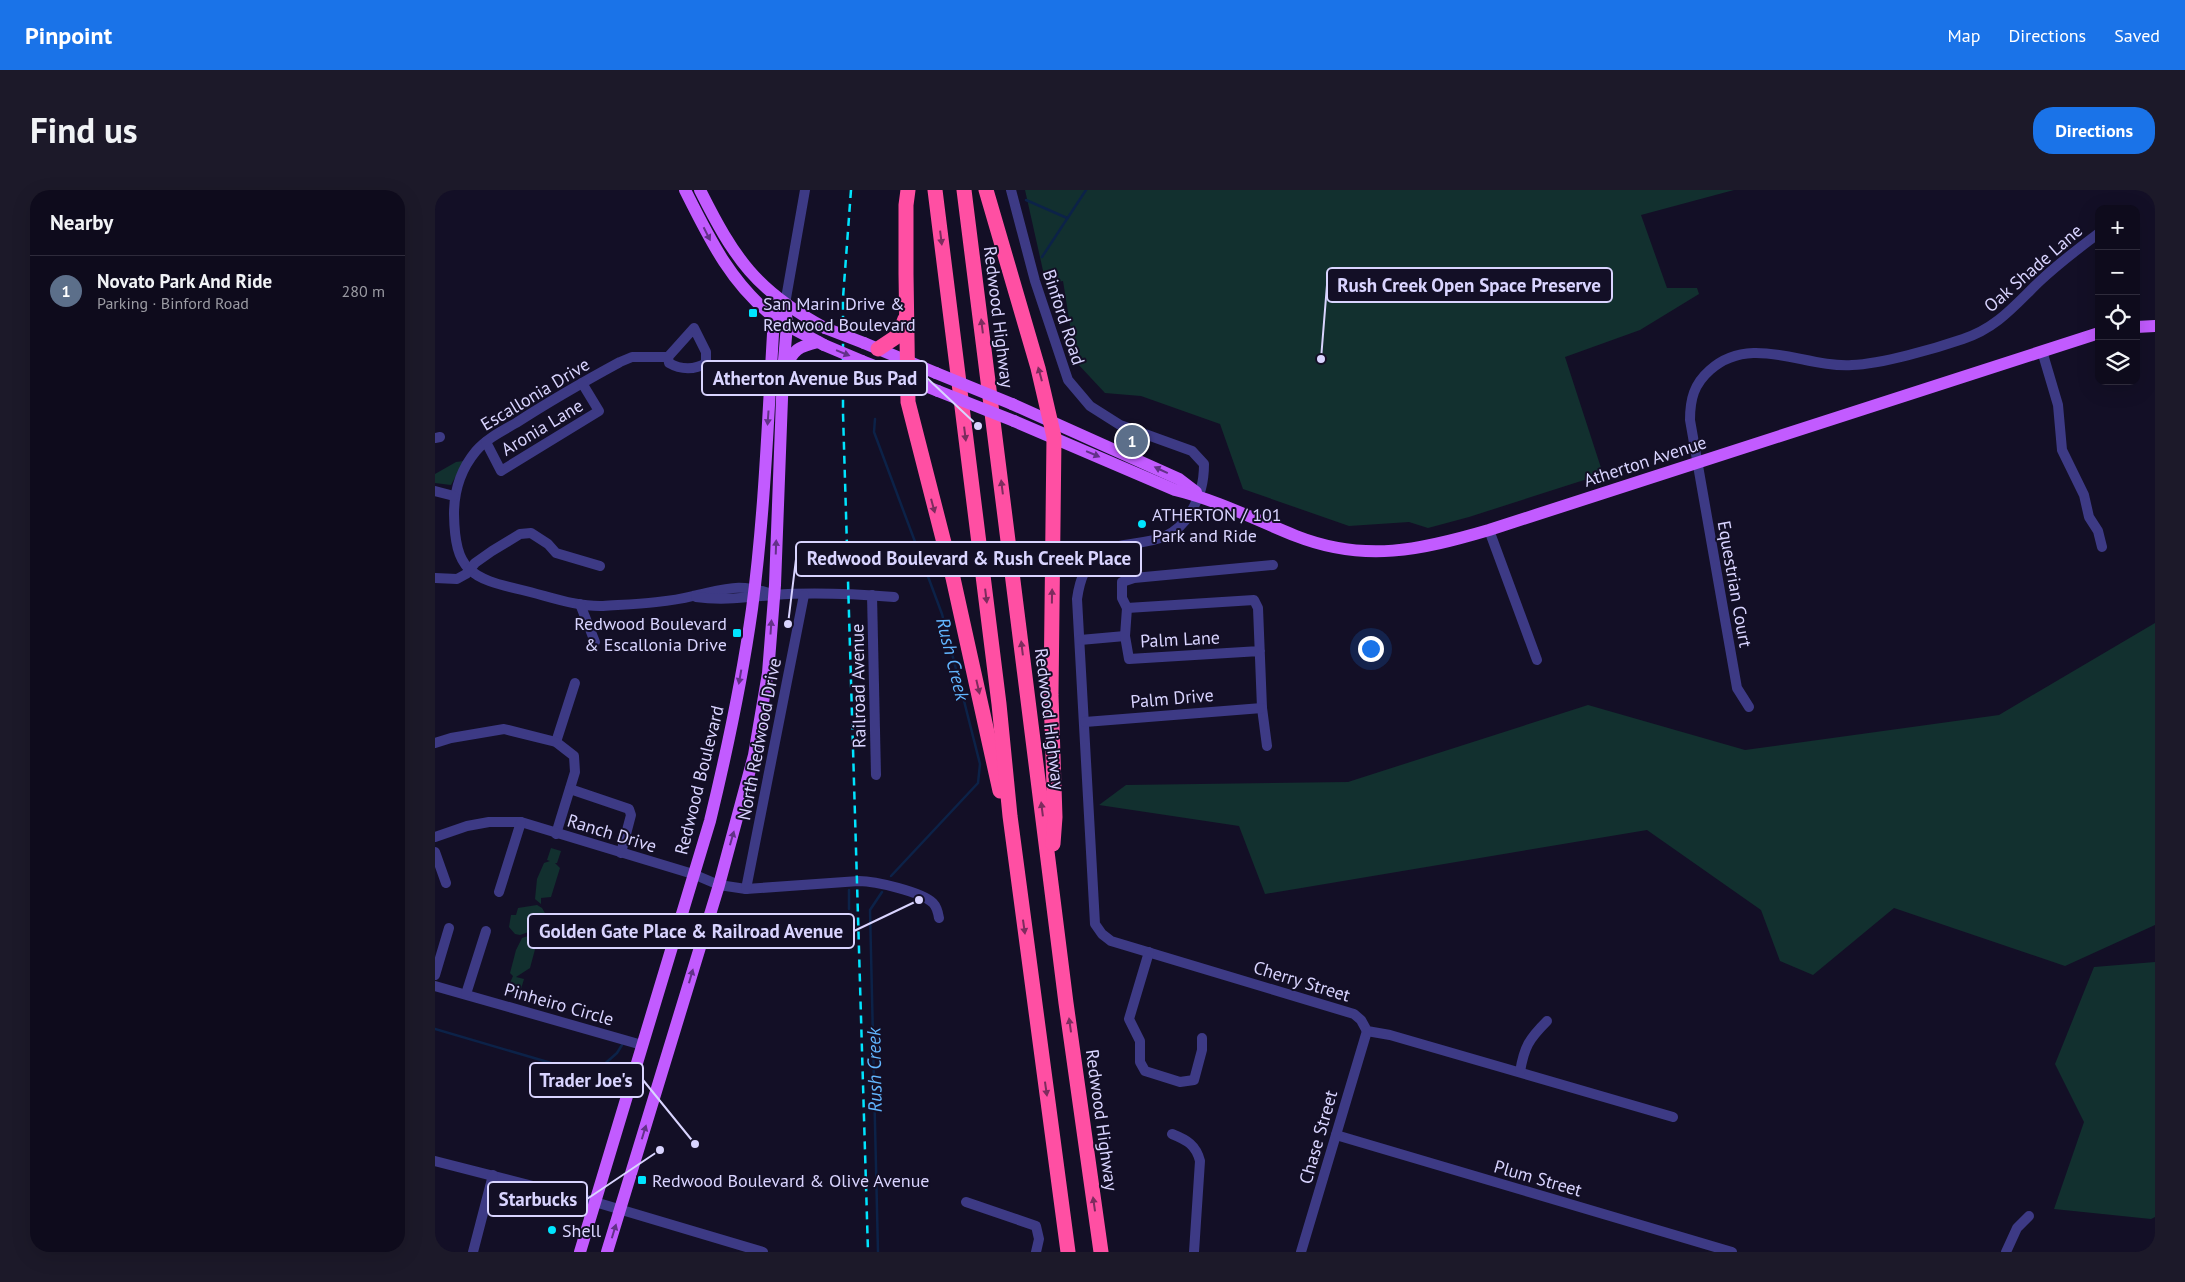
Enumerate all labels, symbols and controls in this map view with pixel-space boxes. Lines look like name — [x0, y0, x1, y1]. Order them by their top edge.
text: Pinpoint — [25, 20, 112, 51]
text: Map — [1948, 24, 1980, 47]
text: Directions — [2008, 24, 2086, 47]
text: Saved — [2114, 24, 2160, 47]
text: Find us — [30, 107, 138, 153]
button: Directions — [2033, 107, 2155, 154]
map controls — [2095, 205, 2140, 385]
button: + — [2095, 205, 2140, 250]
text: Nearby — [50, 209, 113, 236]
street label: Oak Shade Lane — [1979, 219, 2087, 317]
one-way arrow — [703, 226, 711, 241]
one-way arrow — [937, 231, 945, 247]
street label: Redwood Highway — [979, 245, 1019, 390]
button: − — [2095, 250, 2140, 295]
street label: Binford Road — [1038, 266, 1090, 368]
callout: Rush Creek Open Space Preserve — [1327, 268, 1612, 302]
text: Novato Park And Ride — [97, 269, 272, 293]
text: Rush Creek Open Space Preserve — [1337, 273, 1601, 297]
text: 1 — [61, 281, 71, 301]
text: 280 m — [342, 281, 385, 301]
place label: San Marin Drive & Redwood Boulevard — [763, 292, 916, 336]
text: Parking · Binford Road — [97, 293, 249, 313]
button: locate — [2095, 295, 2140, 340]
marker: San Marin Drive & Redwood Boulevard — [747, 307, 759, 319]
one-way arrow — [977, 317, 985, 333]
button: layers — [2095, 340, 2140, 385]
one-way arrow — [836, 349, 851, 357]
street label: Escallonia Drive — [476, 352, 594, 436]
callout: Atherton Avenue Bus Pad — [702, 361, 927, 395]
text: Atherton Avenue Bus Pad — [713, 366, 917, 390]
one-way arrow — [1036, 366, 1044, 381]
street label: Aronia Lane — [497, 394, 587, 460]
one-way arrow — [763, 410, 771, 426]
pin: 1 — [1116, 422, 1148, 460]
one-way arrow — [961, 427, 969, 443]
street label: Atherton Avenue — [1581, 430, 1709, 492]
one-way arrow — [1086, 451, 1100, 459]
one-way arrow — [1154, 466, 1168, 474]
one-way arrow — [998, 478, 1006, 494]
one-way arrow — [930, 498, 938, 513]
place label: ATHERTON / 101 Park and Ride — [1152, 503, 1282, 547]
marker: ATHERTON / 101 Park and Ride — [1136, 518, 1148, 530]
street label: Equestrian Court — [1713, 519, 1757, 649]
one-way arrow — [773, 538, 781, 554]
callout: Redwood Boulevard & Rush Creek Place — [796, 542, 1141, 576]
text: Redwood Boulevard & Rush Creek Place — [807, 546, 1131, 570]
one-way arrow — [982, 588, 990, 604]
one-way arrow — [1048, 588, 1056, 604]
place label: Redwood Boulevard & Escallonia Drive — [574, 612, 727, 656]
water label: Rush Creek — [931, 615, 975, 704]
one-way arrow — [768, 619, 776, 635]
street label: Railroad Avenue — [845, 624, 871, 748]
street label: Palm Lane — [1139, 625, 1221, 653]
marker: Redwood Boulevard & Escallonia Drive — [731, 627, 743, 639]
your location — [1358, 636, 1384, 662]
one-way arrow — [1018, 640, 1026, 656]
street label: Redwood Highway — [1030, 647, 1070, 792]
street label: North Redwood Drive — [732, 656, 786, 822]
one-way arrow — [736, 669, 744, 685]
one-way arrow — [974, 679, 982, 694]
street label: Palm Drive — [1129, 683, 1215, 713]
street label: Redwood Boulevard — [669, 703, 729, 857]
one-way arrow — [1038, 801, 1046, 817]
street label: Ranch Drive — [564, 808, 660, 858]
one-way arrow — [728, 830, 736, 845]
callout: Golden Gate Place & Railroad Avenue — [528, 914, 854, 948]
text: Golden Gate Place & Railroad Avenue — [539, 919, 843, 943]
one-way arrow — [1021, 920, 1029, 936]
street label: Cherry Street — [1251, 955, 1353, 1007]
one-way arrow — [688, 968, 696, 983]
street label: Pinheiro Circle — [502, 977, 616, 1031]
one-way arrow — [1065, 1017, 1073, 1033]
water label: Rush Creek — [861, 1026, 887, 1113]
street label: Redwood Highway — [1081, 1048, 1123, 1193]
callout: Trader Joe's — [530, 1063, 643, 1097]
text: Trader Joe's — [540, 1068, 632, 1092]
one-way arrow — [1042, 1081, 1050, 1097]
street label: Chase Street — [1294, 1087, 1342, 1187]
one-way arrow — [641, 1124, 649, 1139]
street label: Plum Street — [1491, 1154, 1585, 1202]
place label: Redwood Boulevard & Olive Avenue — [652, 1169, 930, 1192]
marker: Redwood Boulevard & Olive Avenue — [636, 1174, 648, 1186]
callout: Starbucks — [488, 1182, 587, 1216]
text: Starbucks — [499, 1187, 577, 1211]
one-way arrow — [1090, 1195, 1098, 1211]
place label: Shell — [562, 1219, 602, 1242]
one-way arrow — [610, 1223, 618, 1238]
marker: Shell — [546, 1224, 558, 1236]

